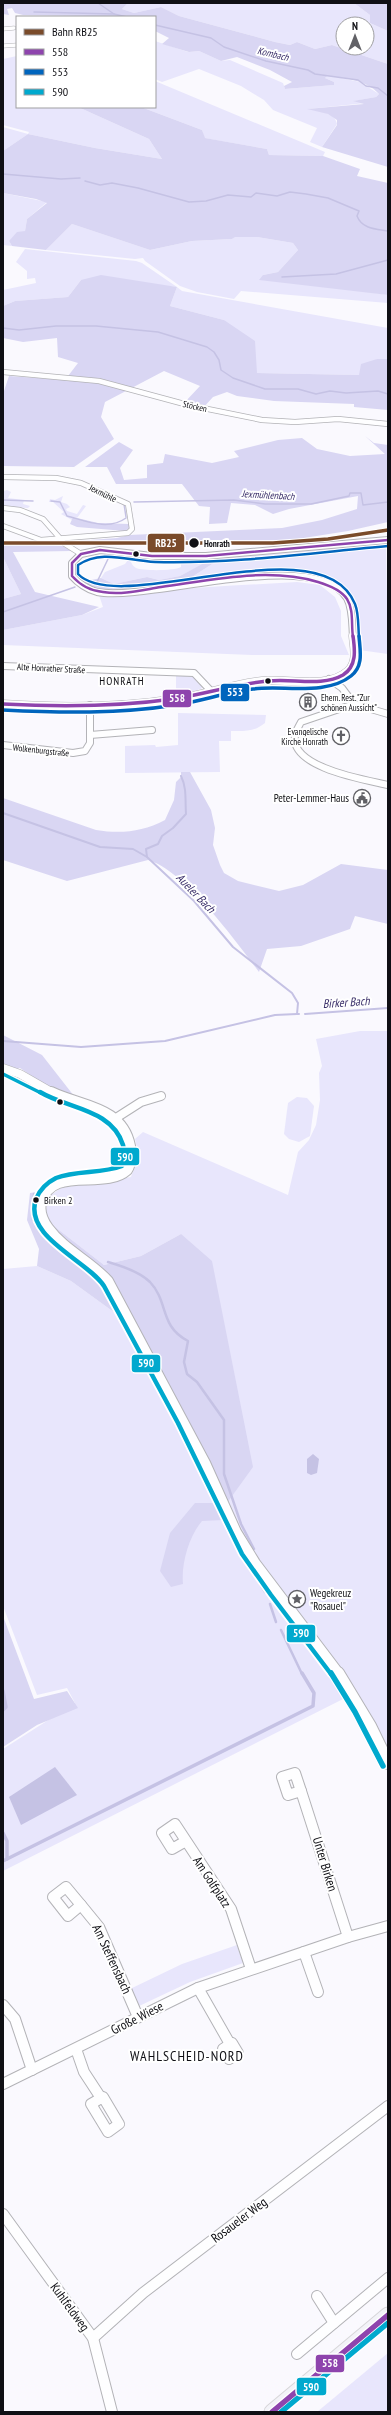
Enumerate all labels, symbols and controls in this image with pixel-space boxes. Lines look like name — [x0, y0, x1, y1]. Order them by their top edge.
legend — [16, 16, 156, 108]
north arrow — [335, 16, 375, 56]
text: N — [352, 19, 358, 33]
text: Bahn RB25 — [52, 24, 98, 39]
text: 558 — [52, 44, 68, 59]
water label: Kombach — [256, 44, 290, 64]
text: 553 — [52, 64, 68, 79]
text: 590 — [52, 84, 68, 99]
street label: Stöcken — [182, 398, 208, 414]
street label: Jexmühle — [87, 481, 119, 504]
water label: Jexmühlenbach — [240, 487, 295, 503]
line badge: RB25 — [147, 533, 185, 553]
text: RB25 — [155, 536, 177, 550]
marker: Honrath — [187, 536, 201, 550]
place label: Honrath — [204, 538, 230, 549]
unlabelled marker — [131, 549, 141, 559]
street label: Alte Honrather Straße — [17, 661, 86, 675]
district label: HONRATH — [99, 674, 145, 688]
unlabelled marker — [263, 676, 273, 686]
line badge: 553 — [220, 683, 250, 702]
text: 553 — [227, 685, 243, 699]
line badge: 558 — [162, 689, 192, 708]
text: 558 — [169, 691, 185, 705]
building icon: Ehem. Rest. "Zur schönen Aussicht" — [298, 692, 318, 712]
place label: Ehem. Rest. "Zur schönen Aussicht" — [321, 692, 377, 713]
place label: Evangelische Kirche Honrath — [281, 726, 328, 747]
church icon: Evangelische Kirche Honrath — [331, 726, 351, 746]
street label: Wolkenburgstraße — [12, 742, 70, 758]
public building icon: Peter-Lemmer-Haus — [352, 788, 372, 808]
place label: Peter-Lemmer-Haus — [274, 791, 349, 805]
water label: Aueler Bach — [173, 870, 219, 917]
water label: Birker Bach — [322, 993, 371, 1011]
unlabelled marker — [55, 1097, 65, 1107]
line badge: 590 — [110, 1147, 140, 1166]
text: 590 — [117, 1150, 133, 1164]
place label: Birken 2 — [44, 1194, 73, 1207]
marker: Birken 2 — [31, 1195, 41, 1205]
line badge: 590 — [131, 1354, 161, 1373]
text: 590 — [138, 1356, 154, 1370]
place label: Wegekreuz "Rosauel" — [310, 1586, 351, 1613]
place icon: Wegekreuz "Rosauel" — [287, 1589, 307, 1609]
line badge: 590 — [286, 1624, 316, 1643]
text: 590 — [293, 1626, 309, 1640]
street label: Unter Birken — [309, 1835, 341, 1894]
street label: Am Golfplatz — [189, 1853, 235, 1911]
street label: Am Steffensbach — [88, 1921, 136, 1997]
street label: Große Wiese — [108, 1998, 166, 2038]
district label: WAHLSCHEID-NORD — [130, 2047, 244, 2065]
street label: Rosaueler Weg — [208, 2193, 270, 2247]
street label: Kuhlfeldweg — [47, 2279, 93, 2335]
line badge: 558 — [315, 2354, 345, 2373]
text: 558 — [322, 2356, 338, 2370]
line badge: 590 — [296, 2377, 327, 2396]
text: 590 — [303, 2380, 319, 2394]

